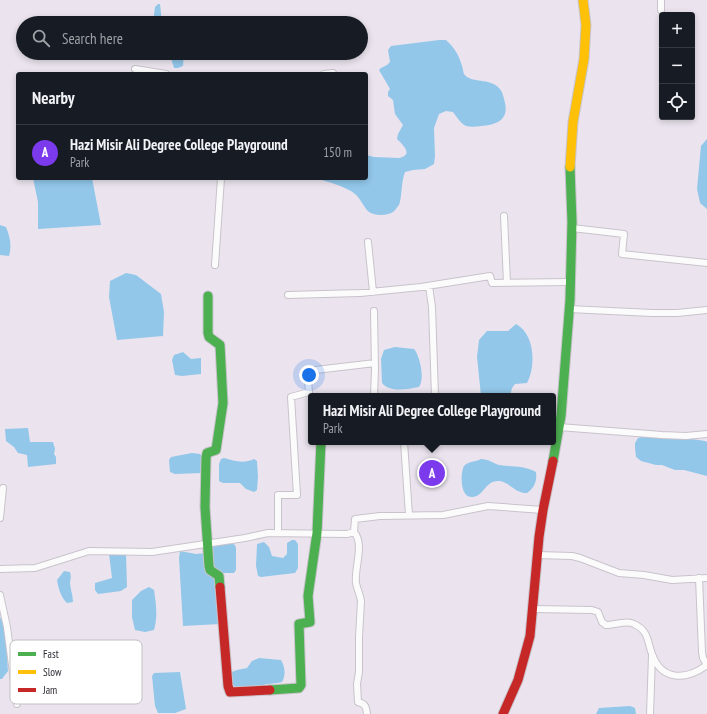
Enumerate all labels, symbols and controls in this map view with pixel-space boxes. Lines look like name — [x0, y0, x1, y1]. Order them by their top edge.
map controls — [659, 12, 695, 120]
button: + — [659, 12, 695, 48]
search box — [16, 16, 368, 60]
icon: search — [30, 27, 52, 49]
text: Search here — [62, 29, 123, 48]
button: − — [659, 48, 695, 84]
button: locate — [659, 84, 695, 120]
text: Nearby — [32, 87, 75, 109]
text: Hazi Misir Ali Degree College Playground — [70, 135, 288, 154]
text: A — [42, 144, 48, 161]
text: 150 m — [323, 144, 352, 161]
text: Park — [70, 154, 89, 171]
your location — [299, 365, 319, 385]
popup — [308, 393, 556, 445]
text: Hazi Misir Ali Degree College Playground — [323, 401, 541, 420]
text: Park — [323, 420, 342, 437]
pin: A — [419, 458, 445, 488]
legend — [10, 640, 142, 704]
text: Fast — [43, 647, 59, 661]
text: Slow — [43, 665, 62, 679]
text: Jam — [42, 683, 57, 697]

